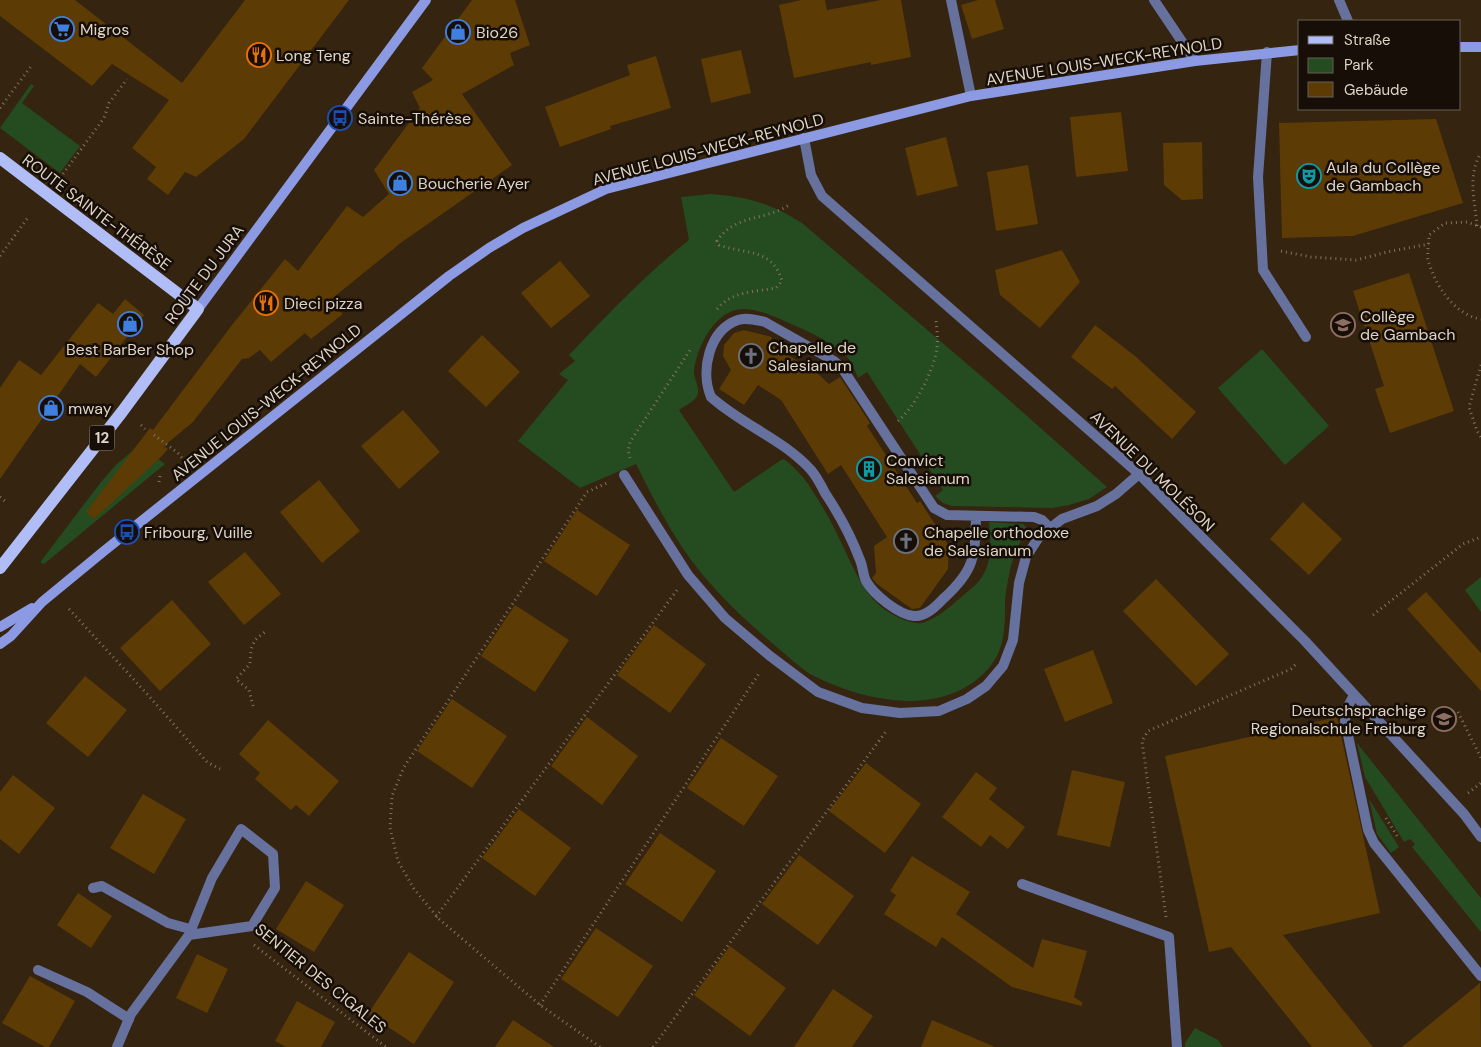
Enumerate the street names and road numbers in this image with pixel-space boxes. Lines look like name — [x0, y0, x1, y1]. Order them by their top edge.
street label: AVENUE LOUIS-WECK-REYNOLD — [985, 32, 1224, 91]
street label: AVENUE LOUIS-WECK-REYNOLD — [590, 108, 826, 191]
street label: ROUTE SAINTE-THÉRÈSE — [18, 150, 175, 275]
street label: ROUTE DU JURA — [160, 220, 249, 328]
street label: AVENUE LOUIS-WECK-REYNOLD — [167, 319, 366, 486]
street label: AVENUE DU MOLÉSON — [1086, 406, 1219, 536]
road number: 12 — [90, 426, 114, 450]
street label: SENTIER DES CIGALES — [251, 919, 391, 1038]

